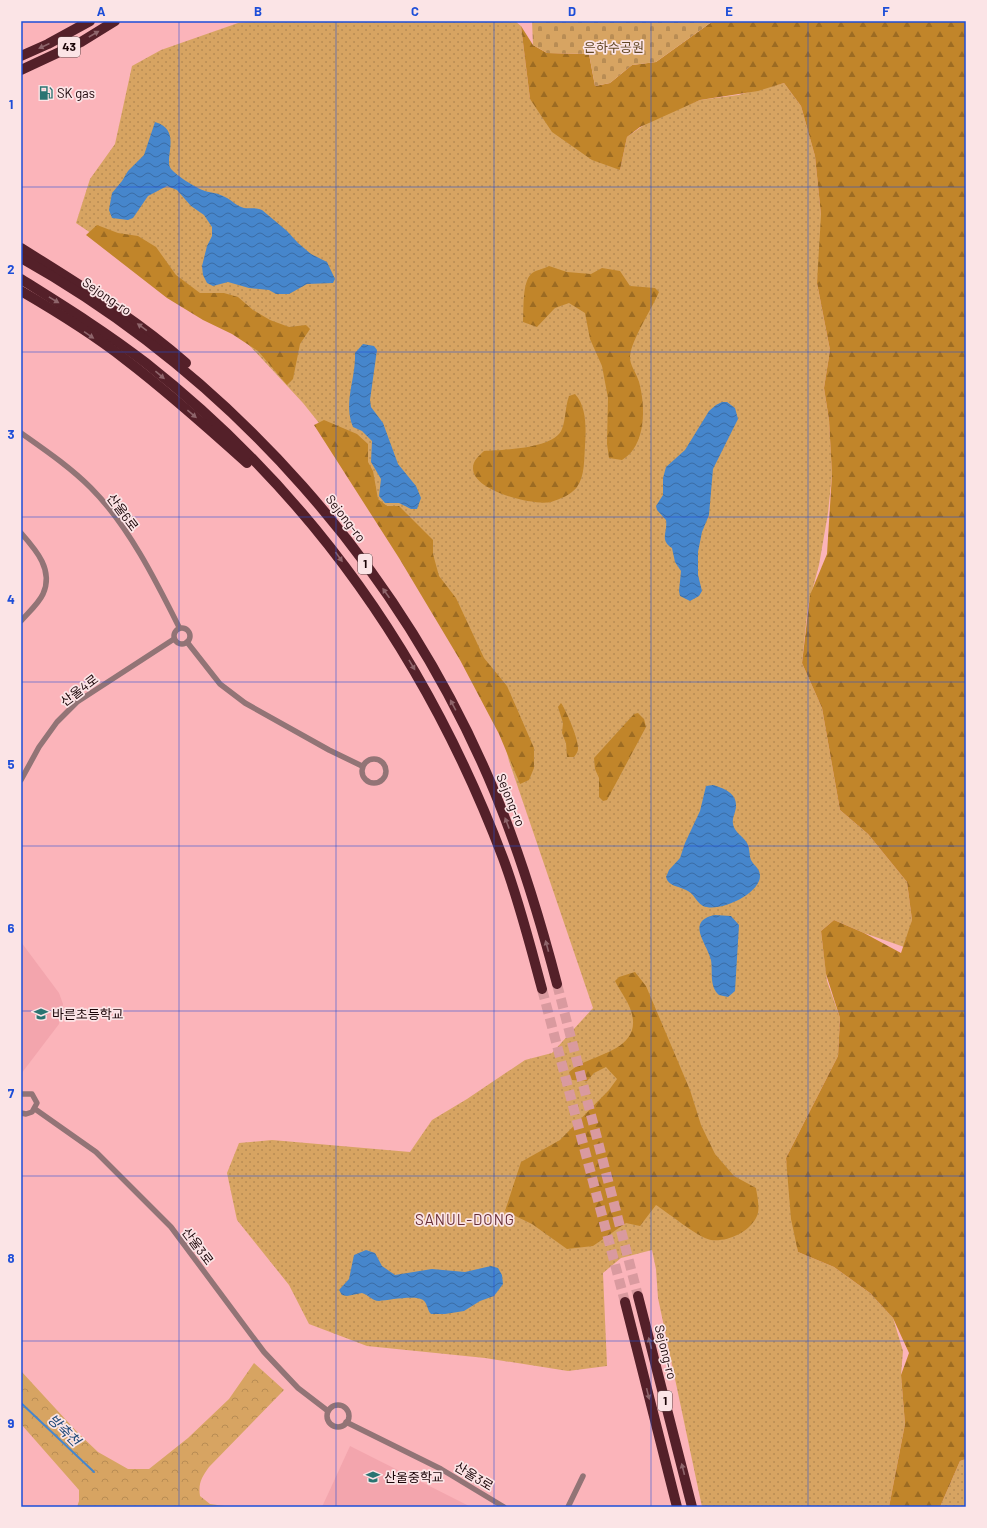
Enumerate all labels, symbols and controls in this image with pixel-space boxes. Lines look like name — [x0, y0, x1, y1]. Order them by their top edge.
text: A — [97, 3, 106, 19]
text: B — [254, 3, 262, 19]
text: C — [411, 3, 419, 19]
text: D — [568, 3, 576, 19]
text: E — [725, 3, 733, 19]
text: F — [882, 3, 890, 19]
one-way arrow — [88, 31, 99, 38]
road number: 43 — [58, 37, 80, 57]
park label: 은하수공원 — [584, 39, 644, 55]
one-way arrow — [38, 43, 49, 49]
fuel station icon: SK gas — [38, 85, 54, 101]
place label: SK gas — [57, 85, 95, 101]
text: 1 — [9, 96, 13, 112]
text: 2 — [7, 261, 15, 277]
street label: Sejong-ro — [79, 274, 135, 318]
one-way arrow — [48, 296, 60, 303]
one-way arrow — [137, 323, 147, 331]
one-way arrow — [84, 331, 95, 339]
one-way arrow — [155, 370, 166, 379]
one-way arrow — [187, 410, 197, 419]
text: 3 — [7, 426, 15, 442]
street label: 산울6로 — [104, 490, 142, 534]
street label: Sejong-ro — [323, 491, 369, 545]
one-way arrow — [335, 552, 343, 563]
road number: 1 — [358, 554, 372, 574]
one-way arrow — [382, 588, 390, 599]
text: 4 — [7, 591, 15, 607]
one-way arrow — [408, 659, 415, 671]
street label: 산울4로 — [57, 671, 101, 709]
one-way arrow — [449, 699, 456, 711]
text: 5 — [7, 756, 15, 772]
street label: Sejong-ro — [493, 771, 529, 829]
one-way arrow — [503, 817, 509, 829]
text: 6 — [8, 920, 15, 936]
one-way arrow — [544, 940, 550, 953]
school or university icon: 바른초등학교 — [33, 1006, 49, 1022]
place label: 바른초등학교 — [52, 1006, 124, 1022]
text: 7 — [8, 1085, 15, 1101]
district label: SANUL-DONG — [415, 1210, 515, 1228]
street label: 산울3로 — [179, 1224, 217, 1268]
text: 8 — [7, 1250, 15, 1266]
street label: Sejong-ro — [652, 1323, 680, 1381]
one-way arrow — [647, 1337, 653, 1350]
one-way arrow — [645, 1388, 651, 1400]
road number: 1 — [658, 1391, 672, 1411]
water label: 방축천 — [45, 1410, 85, 1450]
text: 9 — [8, 1415, 15, 1431]
street label: 산울3로 — [452, 1458, 496, 1494]
one-way arrow — [679, 1463, 685, 1475]
school or university icon: 산울중학교 — [365, 1469, 381, 1485]
place label: 산울중학교 — [384, 1469, 444, 1485]

